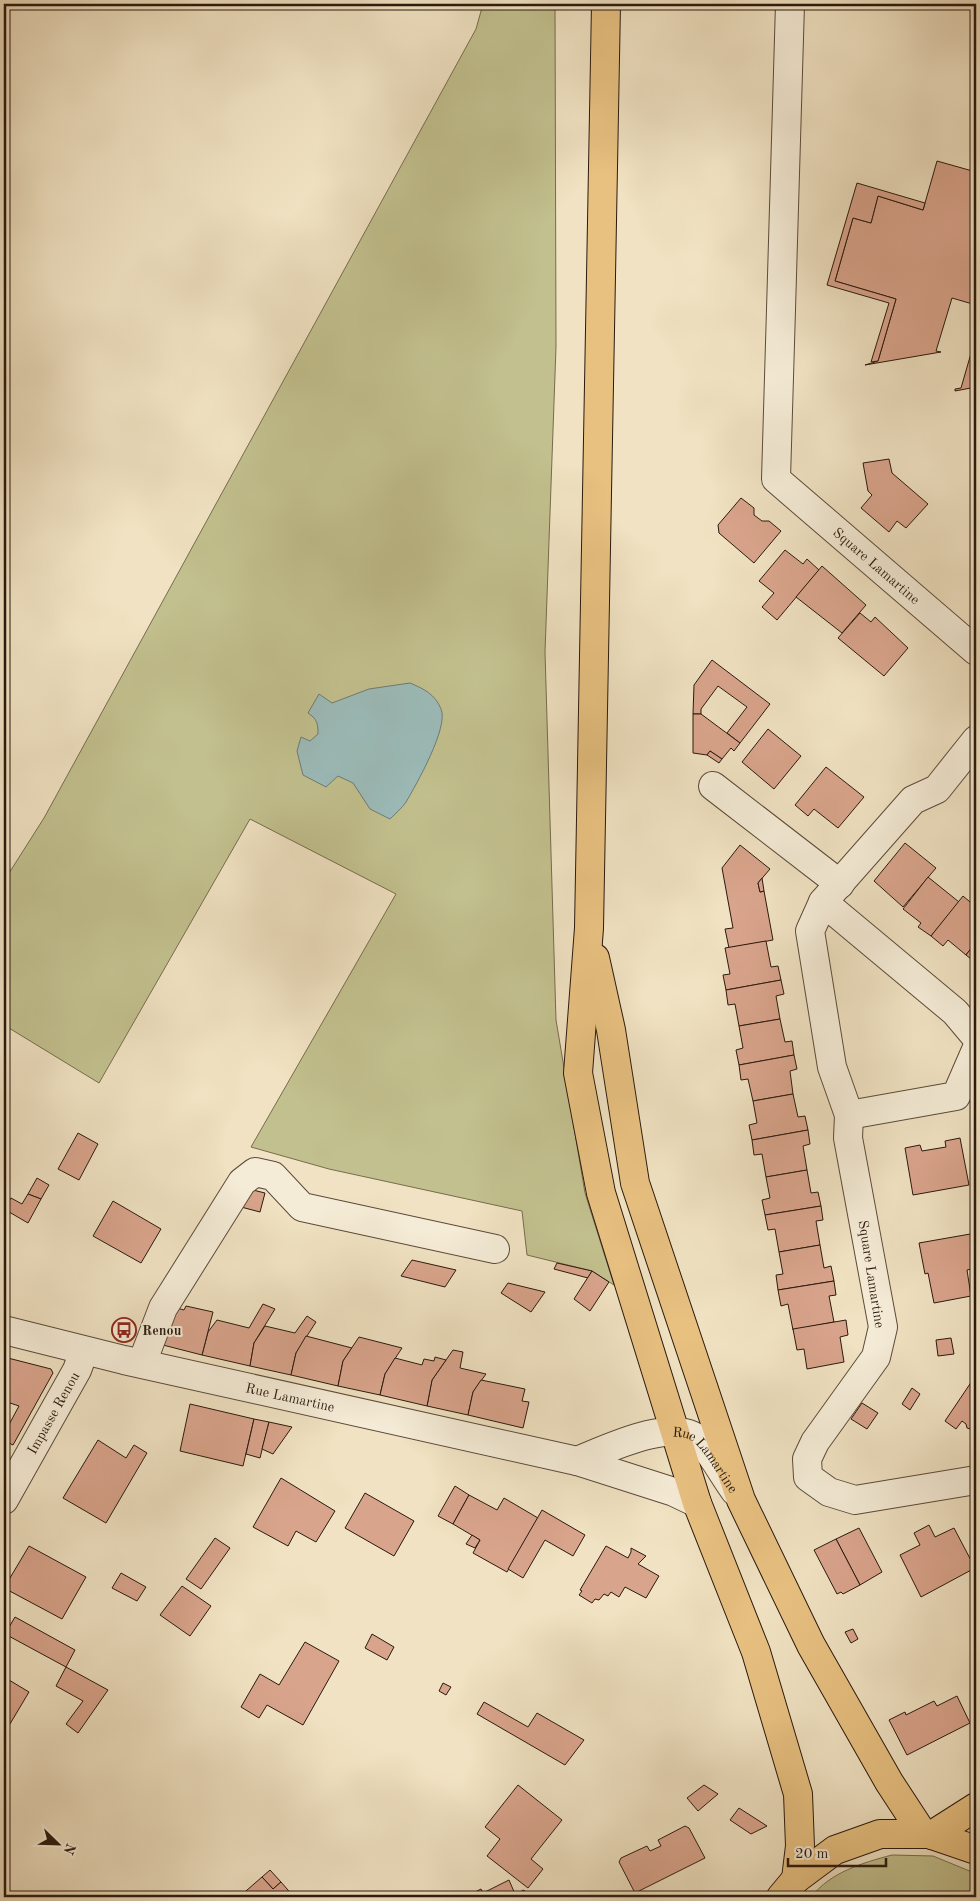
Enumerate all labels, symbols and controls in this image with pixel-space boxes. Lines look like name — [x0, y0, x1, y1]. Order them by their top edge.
street label: Square Lamartine — [830, 525, 922, 607]
street label: Square Lamartine — [856, 1219, 886, 1329]
bus stop icon: Renou — [111, 1317, 137, 1343]
place label: Renou — [142, 1324, 182, 1338]
street label: Impasse Renou — [25, 1369, 83, 1457]
street label: Rue Lamartine — [244, 1381, 336, 1415]
street label: Rue Lamartine — [672, 1425, 740, 1496]
north arrow — [32, 1818, 82, 1868]
scale bar — [788, 1836, 885, 1868]
text: N — [60, 1841, 78, 1857]
text: 20 m — [795, 1847, 829, 1862]

